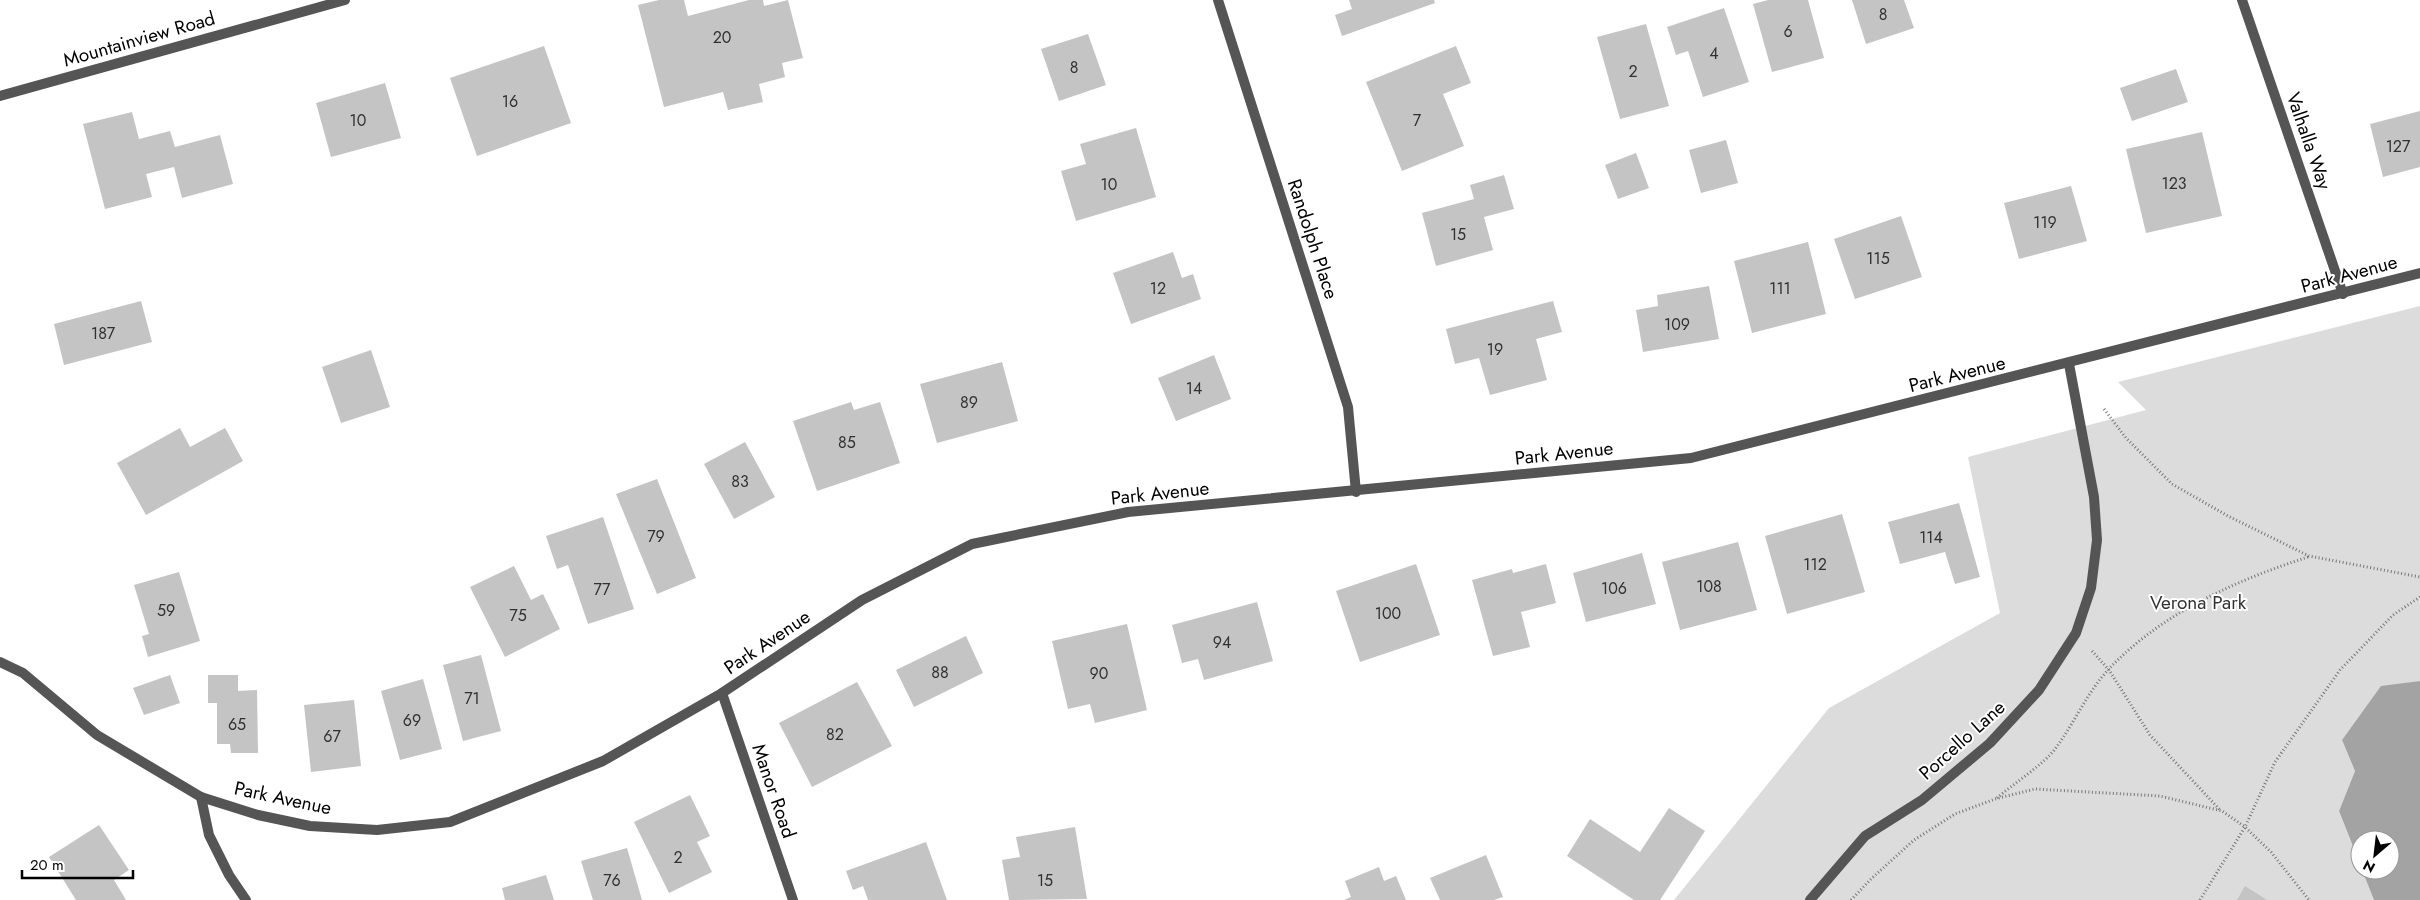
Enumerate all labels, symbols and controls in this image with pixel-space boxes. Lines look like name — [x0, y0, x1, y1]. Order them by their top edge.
house number: 8 — [1879, 3, 1887, 26]
street label: Mountainview Road — [60, 4, 218, 74]
house number: 6 — [1783, 20, 1793, 43]
house number: 20 — [713, 26, 731, 49]
house number: 4 — [1709, 42, 1719, 65]
house number: 8 — [1070, 56, 1078, 79]
house number: 2 — [1628, 60, 1638, 83]
street label: Valhalla Way — [2280, 89, 2338, 194]
house number: 16 — [502, 90, 518, 113]
house number: 10 — [350, 109, 366, 132]
house number: 7 — [1413, 109, 1422, 132]
house number: 127 — [2386, 135, 2411, 158]
house number: 123 — [2161, 172, 2187, 195]
house number: 10 — [1101, 173, 1117, 196]
street label: Randolph Place — [1281, 176, 1345, 303]
house number: 119 — [2033, 211, 2057, 234]
house number: 15 — [1450, 223, 1466, 246]
house number: 115 — [1866, 247, 1890, 270]
street label: Park Avenue — [2298, 248, 2400, 300]
house number: 12 — [1150, 277, 1166, 300]
house number: 111 — [1769, 277, 1791, 300]
house number: 109 — [1664, 313, 1690, 336]
house number: 187 — [91, 322, 116, 345]
house number: 19 — [1487, 338, 1503, 361]
street label: Park Avenue — [1906, 349, 2008, 399]
house number: 14 — [1186, 377, 1202, 400]
house number: 89 — [960, 391, 978, 414]
house number: 85 — [838, 431, 856, 454]
street label: Park Avenue — [1513, 434, 1615, 472]
house number: 83 — [731, 470, 749, 493]
street label: Park Avenue — [1109, 474, 1211, 512]
house number: 79 — [647, 525, 665, 548]
house number: 114 — [1919, 526, 1943, 549]
house number: 112 — [1803, 553, 1827, 576]
house number: 108 — [1696, 575, 1722, 598]
house number: 106 — [1601, 577, 1627, 600]
house number: 77 — [594, 578, 611, 601]
park label: Verona Park — [2150, 589, 2247, 616]
house number: 59 — [157, 599, 175, 622]
house number: 100 — [1375, 602, 1401, 625]
street label: Park Avenue — [719, 603, 816, 681]
house number: 75 — [509, 604, 527, 627]
house number: 94 — [1213, 631, 1231, 654]
house number: 88 — [931, 661, 949, 684]
house number: 90 — [1090, 662, 1108, 685]
house number: 71 — [464, 687, 480, 710]
street label: Porcello Lane — [1913, 694, 2011, 786]
house number: 69 — [403, 709, 421, 732]
house number: 65 — [228, 713, 246, 736]
house number: 82 — [826, 723, 844, 746]
house number: 67 — [323, 725, 341, 748]
street label: Manor Road — [745, 740, 803, 842]
street label: Park Avenue — [232, 775, 334, 822]
north arrow — [2350, 830, 2400, 880]
house number: 2 — [673, 846, 683, 869]
scale bar — [22, 848, 134, 880]
text: 20 m — [30, 854, 64, 876]
text: N — [2359, 855, 2379, 878]
house number: 76 — [603, 869, 621, 892]
house number: 15 — [1037, 869, 1053, 892]

